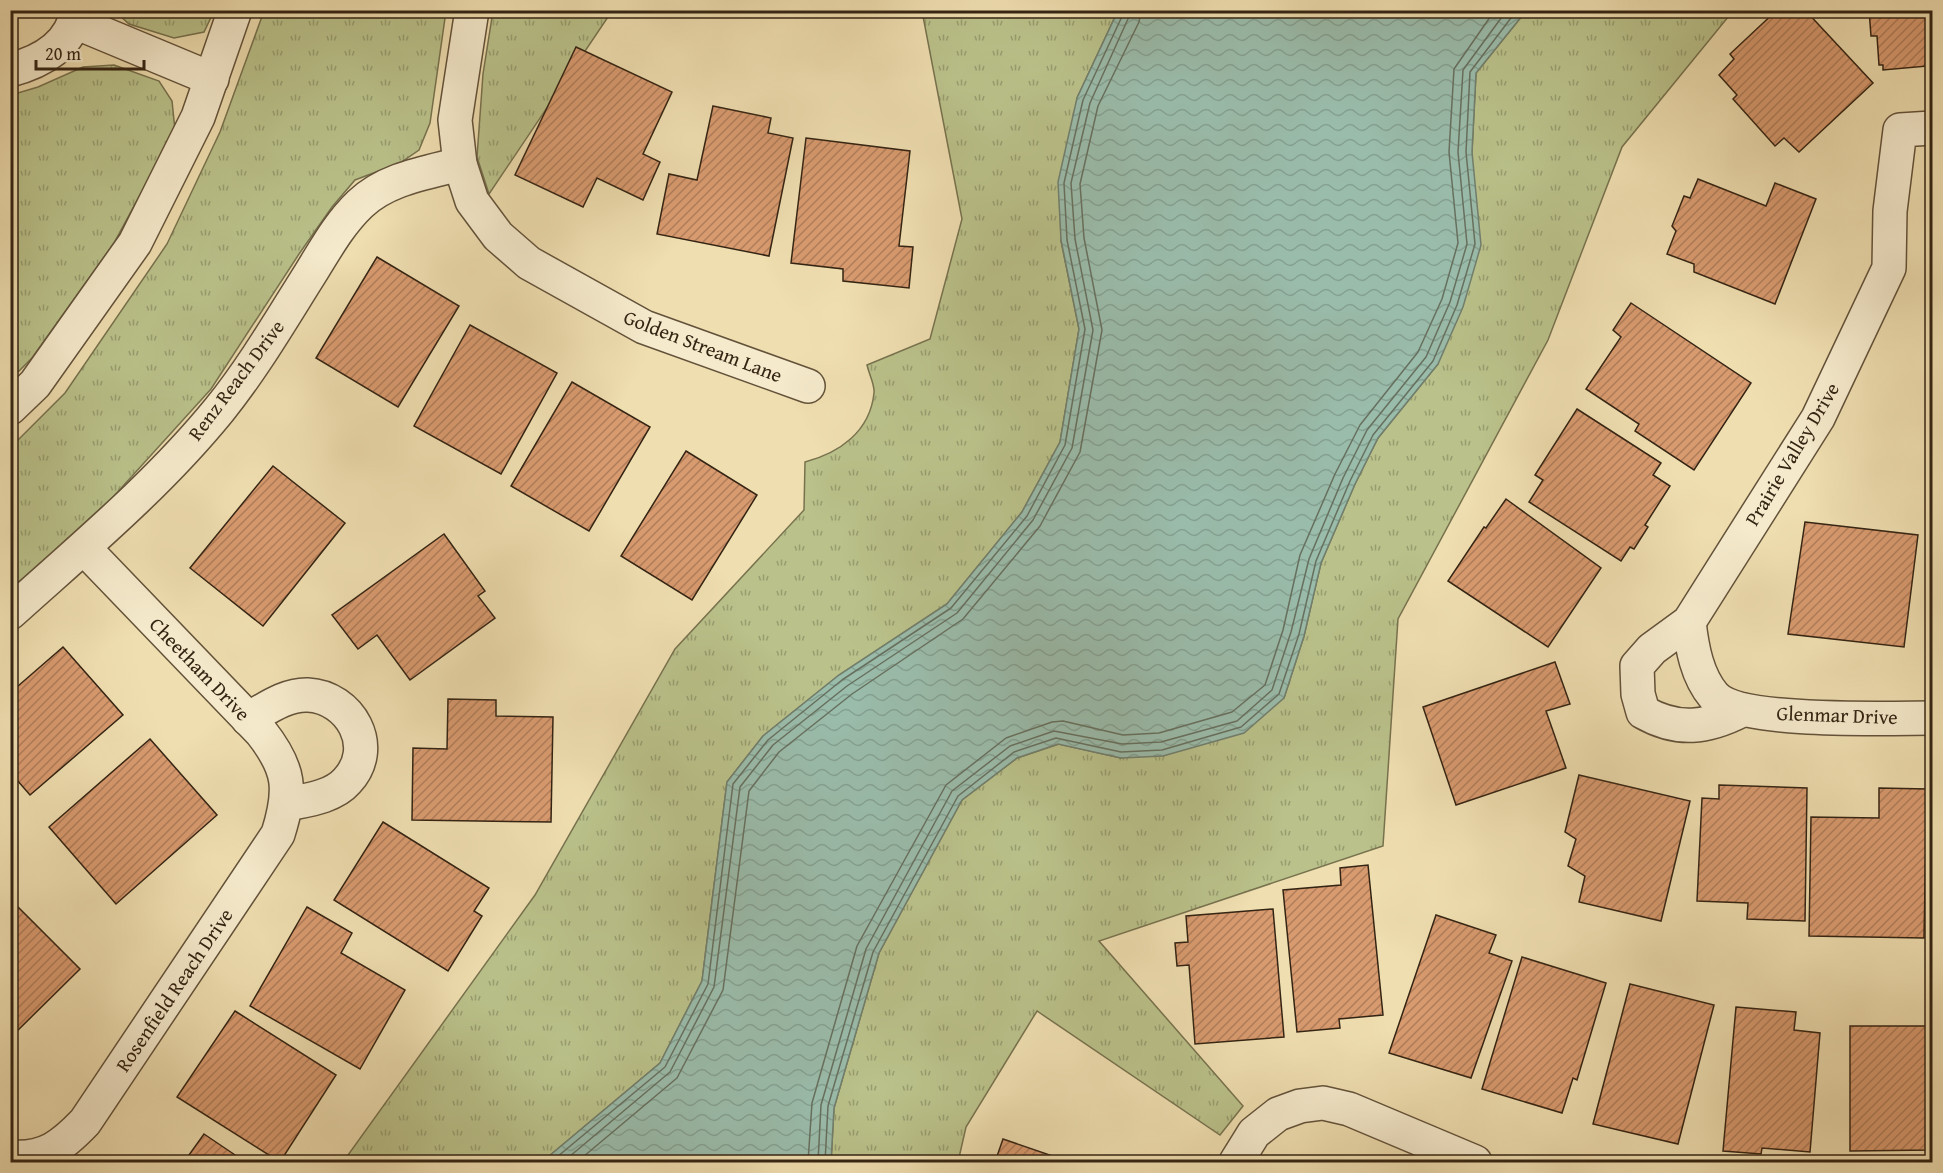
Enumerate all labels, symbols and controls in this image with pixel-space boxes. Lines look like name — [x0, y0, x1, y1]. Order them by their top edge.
scale bar — [36, 33, 144, 71]
text: 20 m — [45, 40, 81, 67]
street label: Golden Stream Lane — [620, 302, 787, 389]
street label: Renz Reach Drive — [180, 313, 291, 446]
street label: Prairie Valley Drive — [1737, 377, 1846, 531]
street label: Cheetham Drive — [143, 610, 257, 727]
street label: Glenmar Drive — [1776, 698, 1898, 731]
street label: Rosenfield Reach Drive — [108, 902, 239, 1077]

